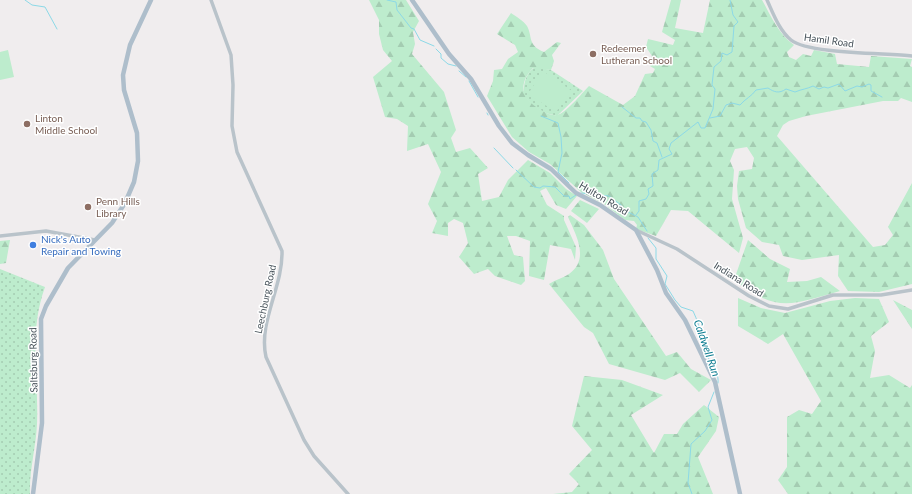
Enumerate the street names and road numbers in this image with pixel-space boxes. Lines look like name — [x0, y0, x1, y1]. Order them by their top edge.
street label: Hamil Road — [803, 31, 855, 49]
street label: Hulton Road — [577, 179, 631, 217]
street label: Indiana Road — [712, 259, 766, 299]
street label: Leechburg Road — [252, 263, 278, 335]
street label: Saltsburg Road — [26, 327, 40, 393]

